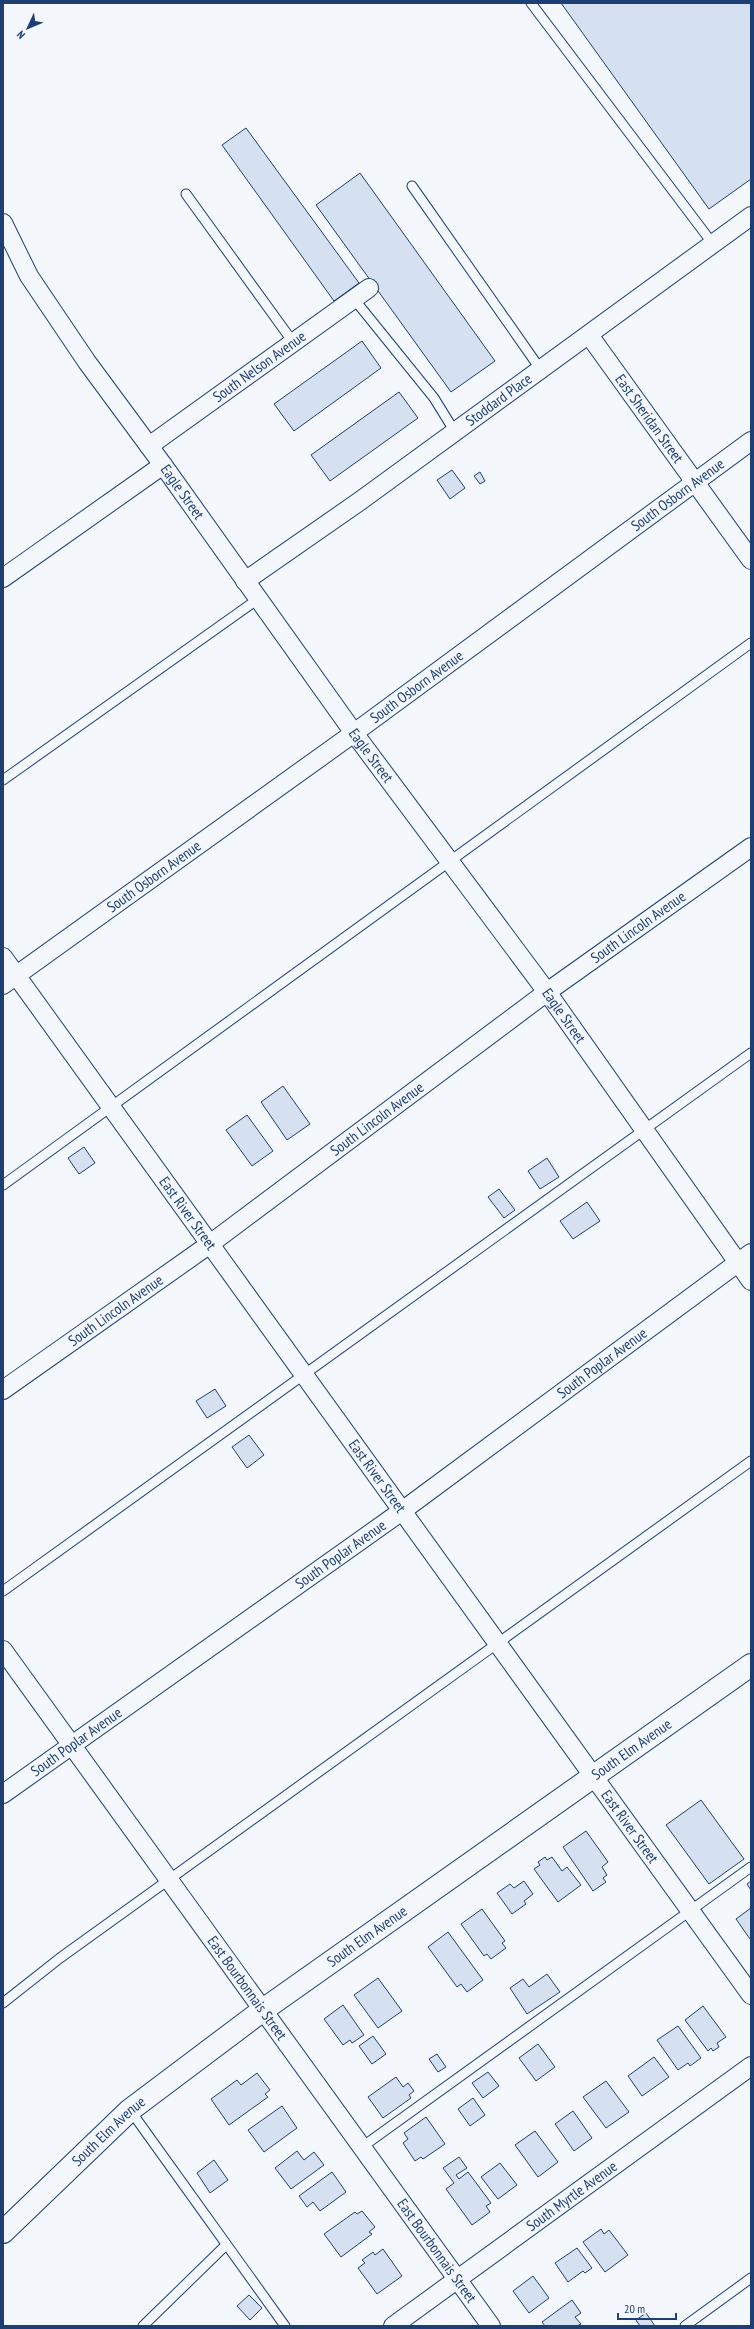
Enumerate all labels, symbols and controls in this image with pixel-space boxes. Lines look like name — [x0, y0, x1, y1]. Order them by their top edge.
north arrow — [8, 8, 48, 48]
text: N — [14, 28, 28, 42]
street label: South Nelson Avenue — [209, 326, 309, 406]
street label: Stoddard Place — [462, 369, 535, 430]
street label: East Sheridan Street — [611, 370, 688, 466]
street label: South Osborn Avenue — [627, 454, 728, 535]
street label: Eagle Street — [157, 461, 209, 523]
street label: South Osborn Avenue — [366, 646, 467, 727]
street label: Eagle Street — [345, 724, 398, 786]
street label: South Osborn Avenue — [103, 836, 204, 916]
street label: South Lincoln Avenue — [587, 887, 689, 967]
street label: Eagle Street — [538, 984, 590, 1047]
street label: South Lincoln Avenue — [326, 1078, 427, 1160]
street label: East River Street — [155, 1173, 221, 1253]
street label: South Lincoln Avenue — [64, 1270, 167, 1350]
street label: South Poplar Avenue — [553, 1323, 651, 1402]
street label: East River Street — [345, 1436, 410, 1516]
street label: South Poplar Avenue — [291, 1515, 390, 1593]
street label: South Poplar Avenue — [27, 1703, 125, 1780]
street label: South Elm Avenue — [588, 1714, 675, 1784]
street label: East River Street — [597, 1786, 663, 1867]
street label: South Elm Avenue — [323, 1901, 411, 1971]
street label: East Bourbonnais Street — [204, 1932, 291, 2044]
street label: South Elm Avenue — [68, 2092, 149, 2170]
street label: South Myrtle Avenue — [522, 2156, 621, 2235]
street label: East Bourbonnais Street — [393, 2195, 481, 2306]
scale bar — [618, 2295, 676, 2321]
text: 20 m — [624, 2301, 645, 2316]

